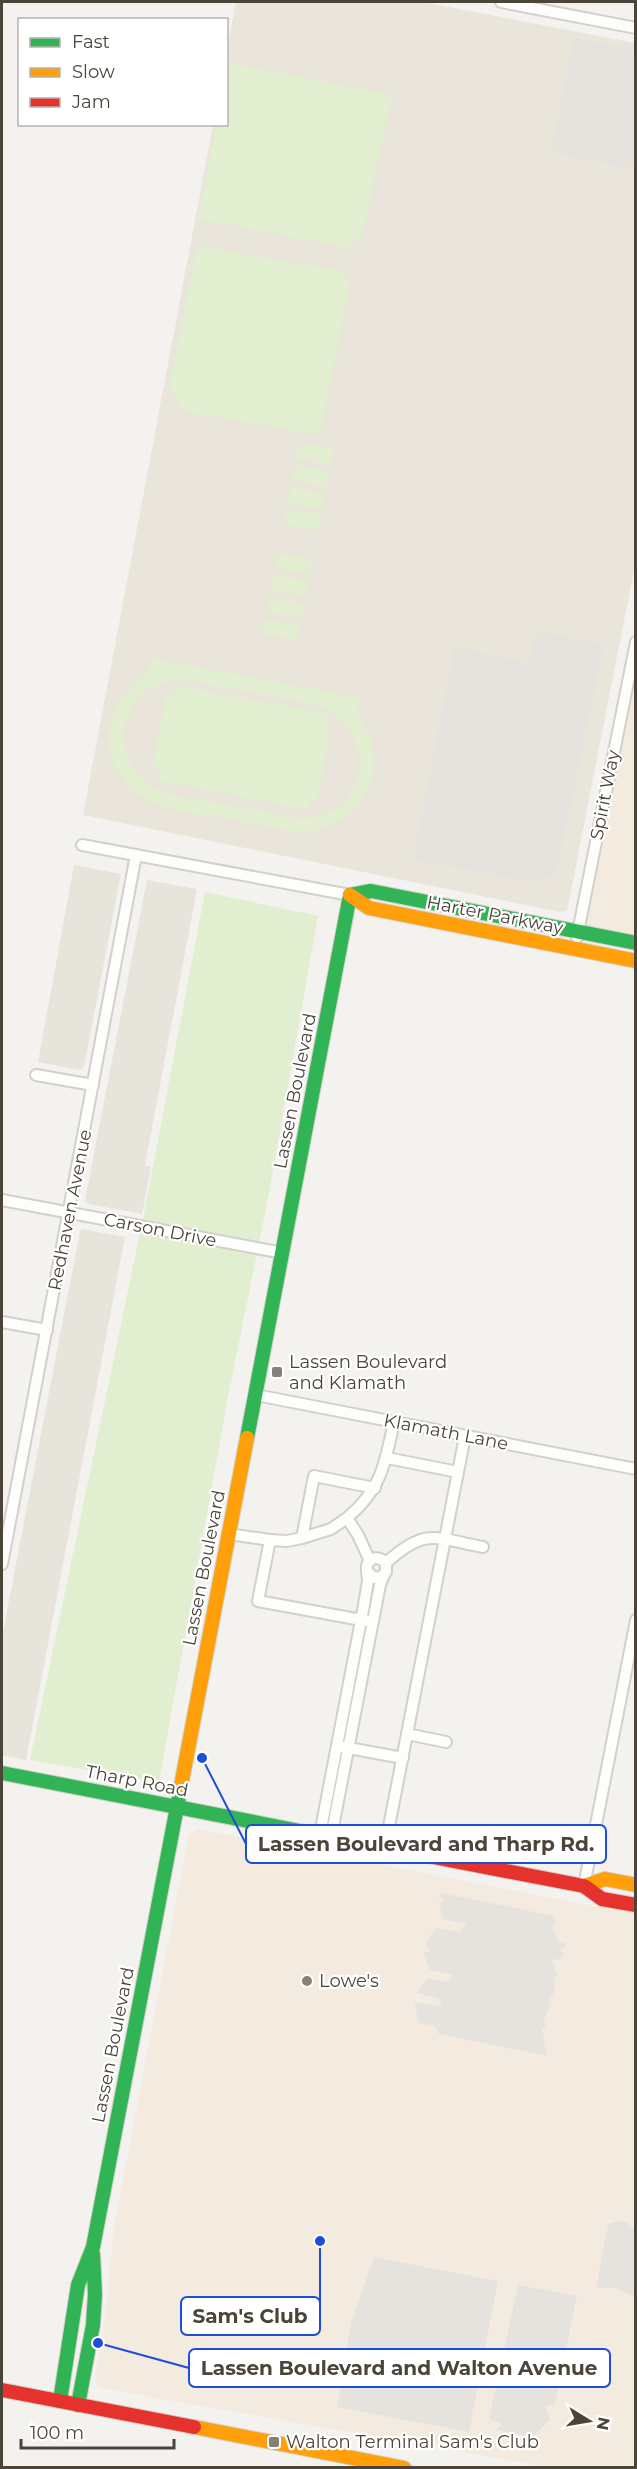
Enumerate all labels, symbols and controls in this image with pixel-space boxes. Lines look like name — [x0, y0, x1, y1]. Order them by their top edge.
legend — [18, 18, 228, 126]
text: Fast — [72, 31, 110, 53]
text: Slow — [72, 61, 115, 83]
text: Jam — [71, 91, 111, 113]
street label: Spirit Way — [586, 748, 625, 842]
street label: Harter Parkway — [425, 891, 565, 939]
street label: Lassen Boulevard — [269, 1011, 321, 1171]
street label: Redhaven Avenue — [44, 1127, 96, 1293]
street label: Carson Drive — [102, 1208, 218, 1252]
place label: Lassen Boulevard and Klamath — [289, 1351, 447, 1394]
marker: Lassen Boulevard and Klamath — [270, 1365, 284, 1379]
street label: Klamath Lane — [382, 1409, 510, 1455]
street label: Lassen Boulevard — [178, 1488, 230, 1648]
street label: Tharp Road — [84, 1760, 190, 1802]
callout: Lassen Boulevard and Tharp Rd. — [246, 1825, 606, 1863]
text: Lassen Boulevard and Tharp Rd. — [258, 1832, 594, 1856]
street label: Lassen Boulevard — [87, 1965, 139, 2125]
place label: Lowe's — [319, 1970, 379, 1992]
marker: Lowe's — [300, 1974, 314, 1988]
callout: Sam's Club — [181, 2297, 320, 2335]
text: Sam's Club — [193, 2304, 308, 2328]
callout: Lassen Boulevard and Walton Avenue — [189, 2349, 610, 2387]
text: Lassen Boulevard and Walton Avenue — [201, 2356, 597, 2380]
north arrow — [559, 2391, 619, 2451]
scale bar — [21, 2412, 174, 2450]
text: N — [593, 2416, 614, 2432]
text: 100 m — [30, 2422, 84, 2444]
place label: Walton Terminal Sam's Club — [286, 2431, 539, 2453]
marker: Walton Terminal Sam's Club — [267, 2435, 281, 2449]

